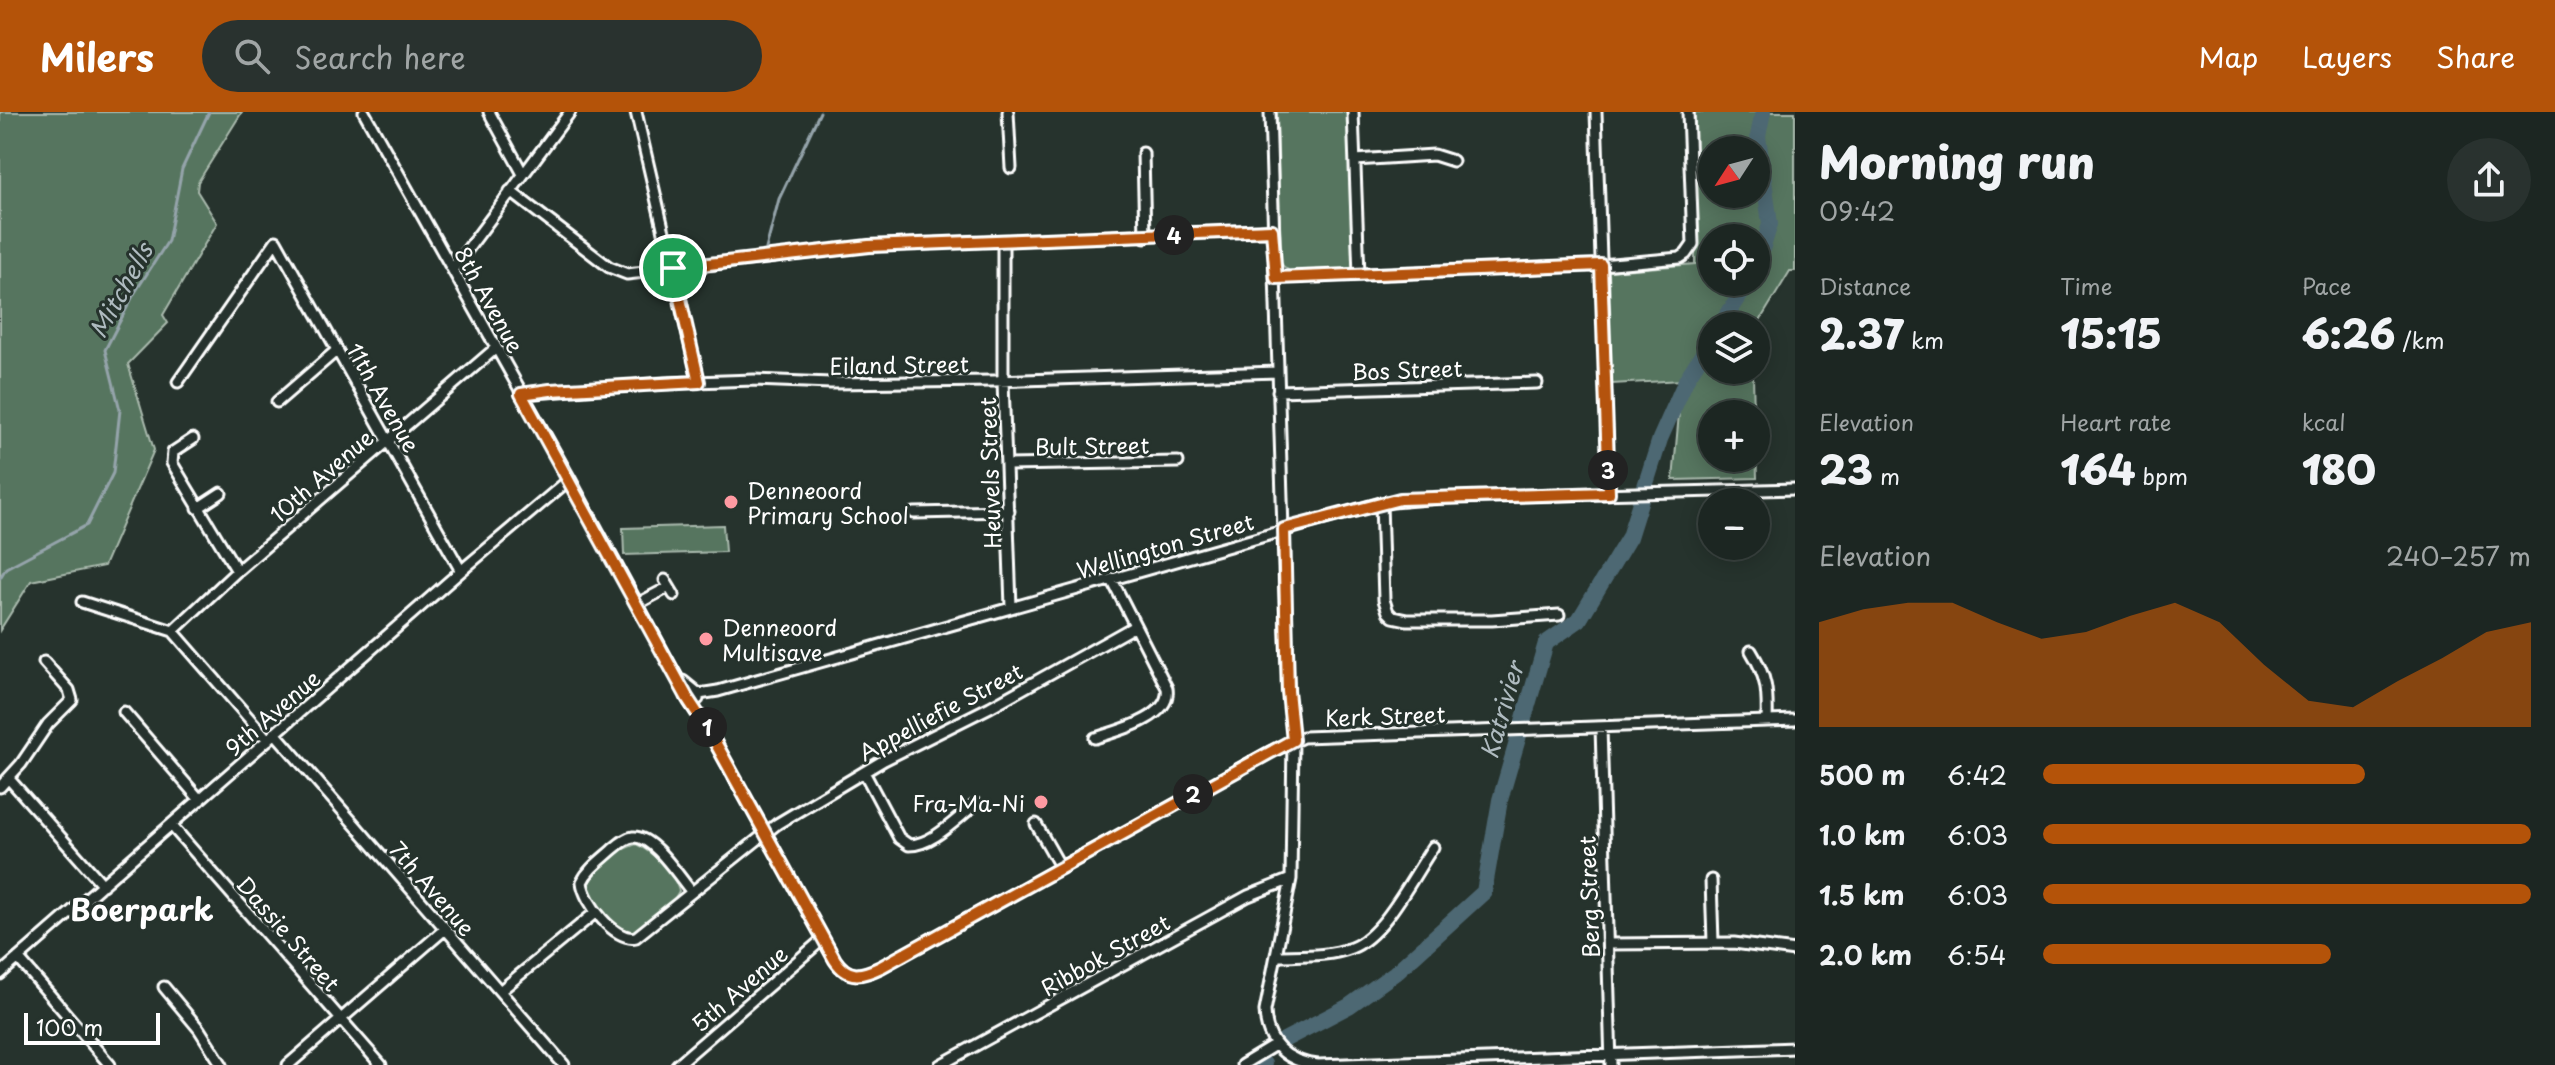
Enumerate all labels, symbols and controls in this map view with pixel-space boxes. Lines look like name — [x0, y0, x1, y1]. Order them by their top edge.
search box — [202, 20, 762, 92]
text: Milers — [40, 28, 154, 85]
icon: search — [230, 34, 274, 78]
text: Search here — [294, 34, 466, 79]
text: Map — [2198, 35, 2258, 78]
text: Layers — [2302, 35, 2392, 78]
text: Share — [2436, 35, 2515, 78]
text: Morning run — [1819, 128, 2095, 194]
north arrow — [1698, 136, 1770, 208]
map controls — [1698, 136, 1770, 560]
button: share — [2447, 138, 2531, 222]
text: 09:42 — [1819, 191, 1895, 230]
pin: 4 — [1154, 215, 1194, 255]
text: 4 — [1167, 218, 1181, 251]
button: locate — [1698, 224, 1770, 296]
water label: Mitchells — [79, 234, 162, 344]
pin — [639, 234, 707, 302]
street label: 8th Avenue — [447, 240, 533, 358]
icon: arrive — [651, 246, 695, 290]
text: Distance — [1819, 269, 1911, 302]
text: Time — [2060, 269, 2112, 302]
text: Pace — [2302, 269, 2351, 302]
text: 2.37 — [1819, 302, 1904, 363]
text: 15:15 — [2060, 302, 2162, 363]
text: 6:26 — [2302, 302, 2395, 363]
button: layers — [1698, 312, 1770, 384]
text: km — [1904, 323, 1944, 356]
text: /km — [2395, 323, 2445, 356]
street label: 11th Avenue — [339, 336, 429, 458]
street label: Eiland Street — [829, 346, 969, 382]
street label: Bos Street — [1351, 351, 1463, 387]
street label: Heuvels Street — [970, 397, 1008, 549]
button: + — [1698, 400, 1770, 472]
text: Elevation — [1819, 405, 1914, 438]
text: Heart rate — [2060, 405, 2171, 438]
text: kcal — [2302, 405, 2346, 438]
street label: 10th Avenue — [262, 421, 380, 529]
street label: Bult Street — [1034, 428, 1150, 462]
text: 23 — [1819, 438, 1873, 499]
text: 164 — [2060, 438, 2135, 499]
text: 180 — [2302, 438, 2376, 499]
pin: 3 — [1588, 450, 1628, 490]
text: 3 — [1601, 453, 1615, 486]
text: m — [1873, 459, 1900, 492]
text: bpm — [2135, 459, 2188, 492]
place label: Denneoord Primary School — [747, 473, 909, 531]
button: − — [1698, 488, 1770, 560]
marker: Denneoord Primary School — [722, 493, 740, 511]
street label: Wellington Street — [1073, 504, 1257, 586]
text: Elevation — [1819, 536, 1931, 575]
text: 240–257 m — [2386, 536, 2531, 575]
place label: Denneoord Multisave — [722, 610, 837, 668]
marker: Denneoord Multisave — [697, 630, 715, 648]
street label: Appelliefie Street — [852, 654, 1028, 768]
water label: Katrivier — [1470, 655, 1533, 762]
street label: 9th Avenue — [217, 661, 327, 763]
street label: Kerk Street — [1324, 696, 1446, 734]
pin: 1 — [687, 707, 727, 747]
text: 1 — [702, 710, 712, 743]
text: 500 m — [1819, 755, 1905, 794]
text: 6:42 — [1947, 755, 2007, 794]
pin: 2 — [1173, 774, 1213, 814]
text: 2 — [1185, 777, 1201, 810]
place label: Fra-Ma-Ni — [913, 786, 1025, 819]
marker: Fra-Ma-Ni — [1032, 793, 1050, 811]
text: 1.0 km — [1819, 815, 1906, 854]
text: 6:03 — [1947, 815, 2008, 854]
street label: 7th Avenue — [382, 833, 484, 943]
street label: Berg Street — [1569, 835, 1607, 959]
street label: Dassie Street — [230, 868, 349, 998]
text: 1.5 km — [1819, 875, 1905, 914]
text: 6:03 — [1947, 875, 2008, 914]
district label: Boerpark — [70, 886, 214, 931]
street label: Ribbok Street — [1034, 905, 1176, 1003]
text: 2.0 km — [1819, 935, 1912, 974]
text: 6:54 — [1947, 935, 2007, 974]
street label: 5th Avenue — [684, 937, 794, 1039]
scale bar — [24, 1009, 160, 1045]
text: 100 m — [36, 1010, 103, 1043]

